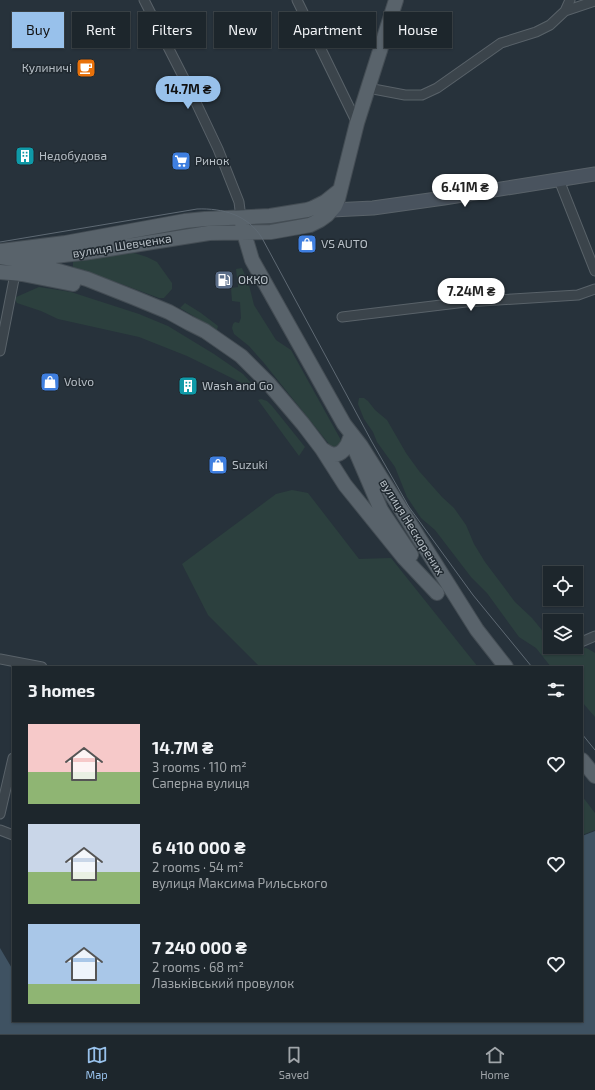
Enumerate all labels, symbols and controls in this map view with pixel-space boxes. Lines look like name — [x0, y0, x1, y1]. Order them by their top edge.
chip: Buy — [12, 12, 64, 48]
chip: Rent — [72, 12, 130, 48]
chip: Filters — [138, 12, 206, 48]
chip: New — [214, 12, 271, 48]
chip: Apartment — [279, 12, 376, 48]
chip: House — [384, 12, 452, 48]
cafe icon: Кулиничі — [75, 57, 97, 79]
place label: Кулиничі — [22, 60, 72, 75]
pin: 14.7M ₴ — [151, 76, 225, 110]
text: 14.7M ₴ — [165, 81, 211, 97]
building icon: Недобудова — [14, 145, 36, 167]
place label: Недобудова — [39, 148, 107, 163]
supermarket icon: Ринок — [170, 150, 192, 172]
place label: Ринок — [195, 153, 230, 167]
pin: 6.41M ₴ — [428, 174, 502, 208]
text: 6.41M ₴ — [441, 179, 489, 195]
street label: вулиця Шевченка — [71, 230, 172, 261]
shop icon: VS AUTO — [296, 233, 318, 255]
place label: VS AUTO — [321, 236, 368, 250]
fuel station icon: ОККО — [213, 269, 235, 291]
place label: ОККО — [238, 272, 268, 286]
pin: 7.24M ₴ — [434, 278, 508, 312]
text: 7.24M ₴ — [447, 283, 495, 299]
shop icon: Volvo — [39, 371, 61, 393]
place label: Volvo — [64, 374, 94, 388]
building icon: Wash and Go — [177, 375, 199, 397]
place label: Wash and Go — [202, 378, 273, 392]
shop icon: Suzuki — [207, 454, 229, 476]
place label: Suzuki — [232, 457, 268, 471]
street label: вулиця Нескорених — [377, 476, 448, 578]
map controls — [543, 566, 583, 654]
button: locate — [543, 566, 583, 606]
button: layers — [543, 614, 583, 654]
icon: filters — [545, 679, 567, 701]
text: 3 homes — [28, 680, 95, 700]
text: 14.7M ₴ — [152, 737, 213, 757]
icon: home — [60, 740, 108, 788]
icon: heart — [545, 753, 567, 775]
text: 3 rooms · 110 m² — [152, 759, 247, 775]
text: Саперна вулиця — [152, 775, 250, 791]
text: 6 410 000 ₴ — [152, 837, 245, 857]
icon: home — [60, 840, 108, 888]
icon: heart — [545, 853, 567, 875]
text: 2 rooms · 54 m² — [152, 859, 244, 875]
text: вулиця Максима Рильського — [152, 875, 328, 891]
text: 7 240 000 ₴ — [152, 937, 247, 957]
icon: home — [60, 940, 108, 988]
icon: heart — [545, 953, 567, 975]
text: 2 rooms · 68 m² — [152, 959, 244, 975]
text: Лазьківський провулок — [152, 975, 294, 991]
tab: Map — [86, 1044, 108, 1081]
tab: Saved — [279, 1044, 309, 1081]
tab: Home — [480, 1044, 509, 1081]

